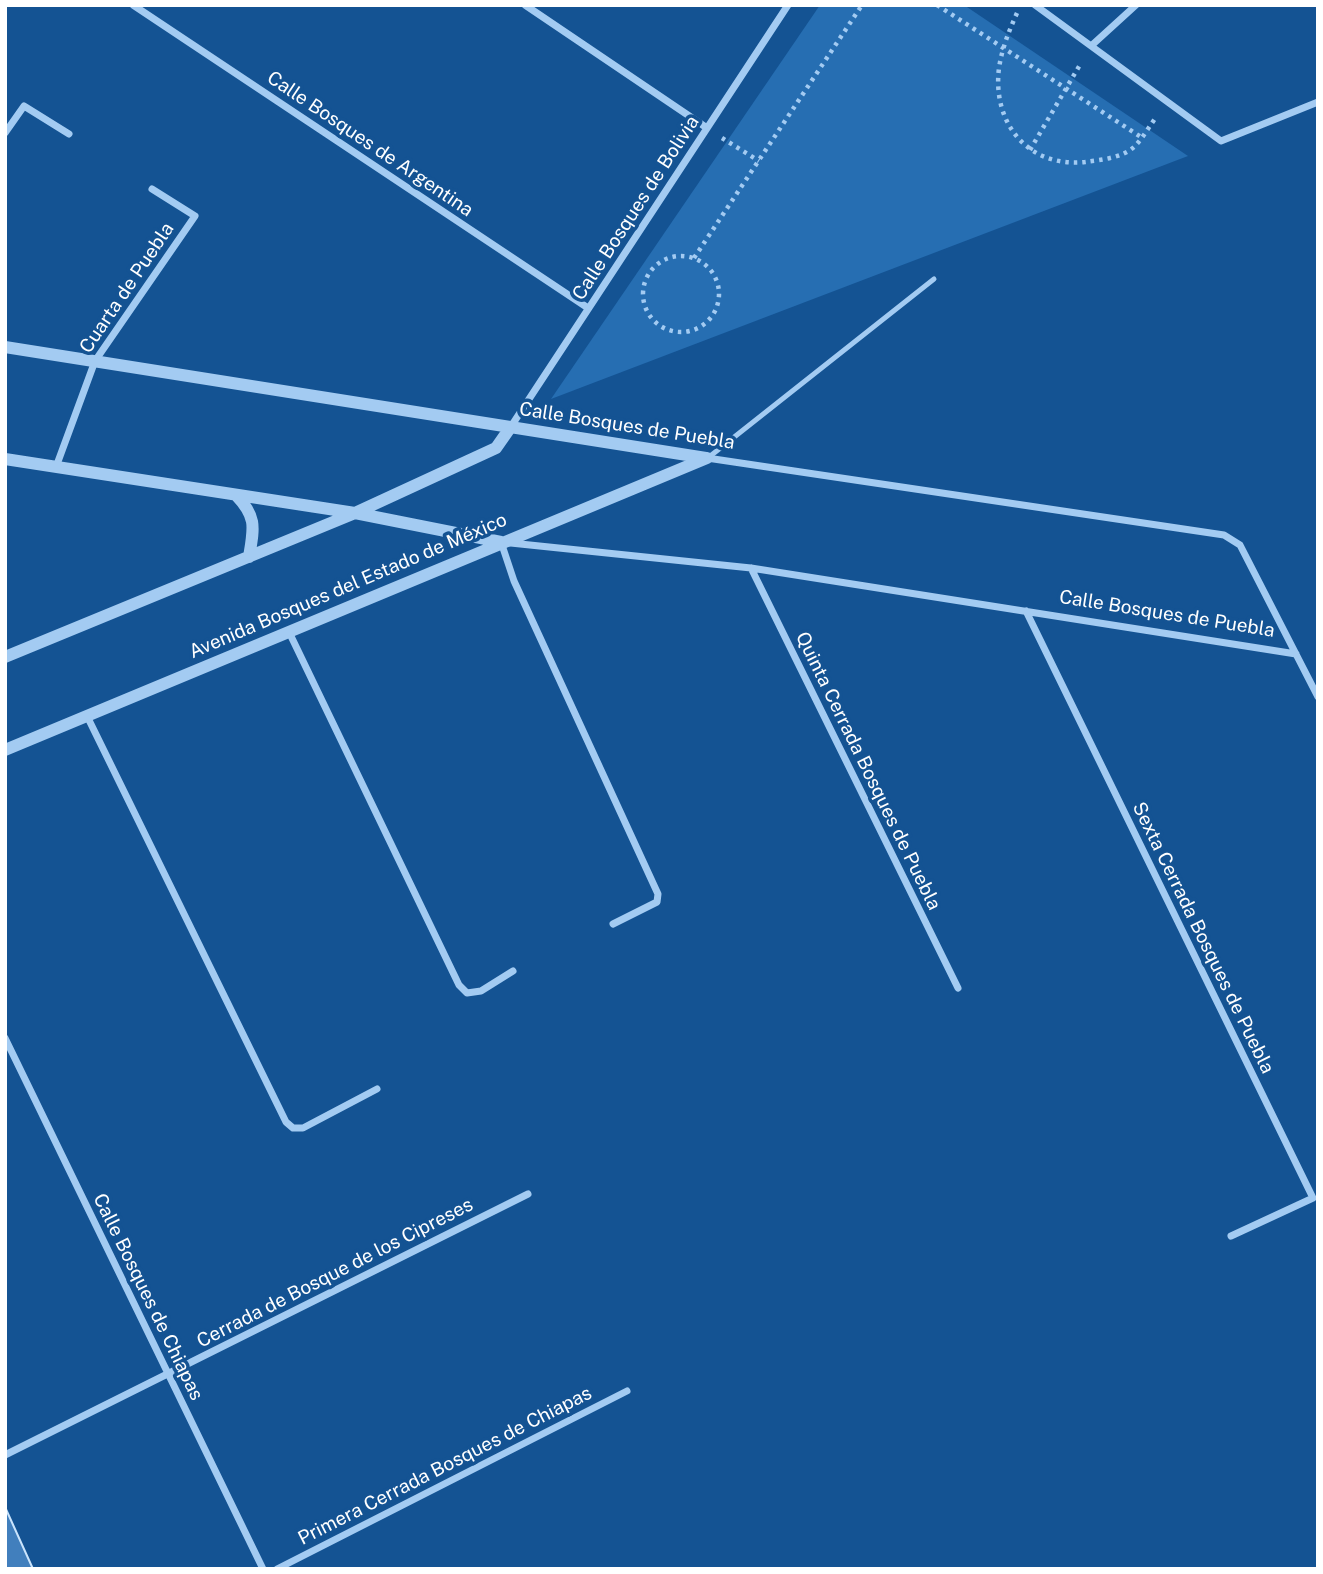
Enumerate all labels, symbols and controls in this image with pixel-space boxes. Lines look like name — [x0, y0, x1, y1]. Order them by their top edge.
street label: Calle Bosques de Argentina — [263, 66, 477, 222]
street label: Calle Bosques de Bolivia — [568, 111, 704, 305]
street label: Cuarta de Puebla — [75, 219, 179, 357]
street label: Calle Bosques de Puebla — [518, 398, 736, 454]
street label: Avenida Bosques del Estado de México — [186, 509, 510, 663]
street label: Calle Bosques de Puebla — [1058, 586, 1276, 642]
street label: Quinta Cerrada Bosques de Puebla — [790, 628, 946, 914]
street label: Sexta Cerrada Bosques de Puebla — [1127, 799, 1279, 1077]
street label: Calle Bosques de Chiapas — [88, 1190, 208, 1404]
street label: Cerrada de Bosque de los Cipreses — [193, 1193, 477, 1353]
street label: Primera Cerrada Bosques de Chiapas — [294, 1382, 596, 1550]

